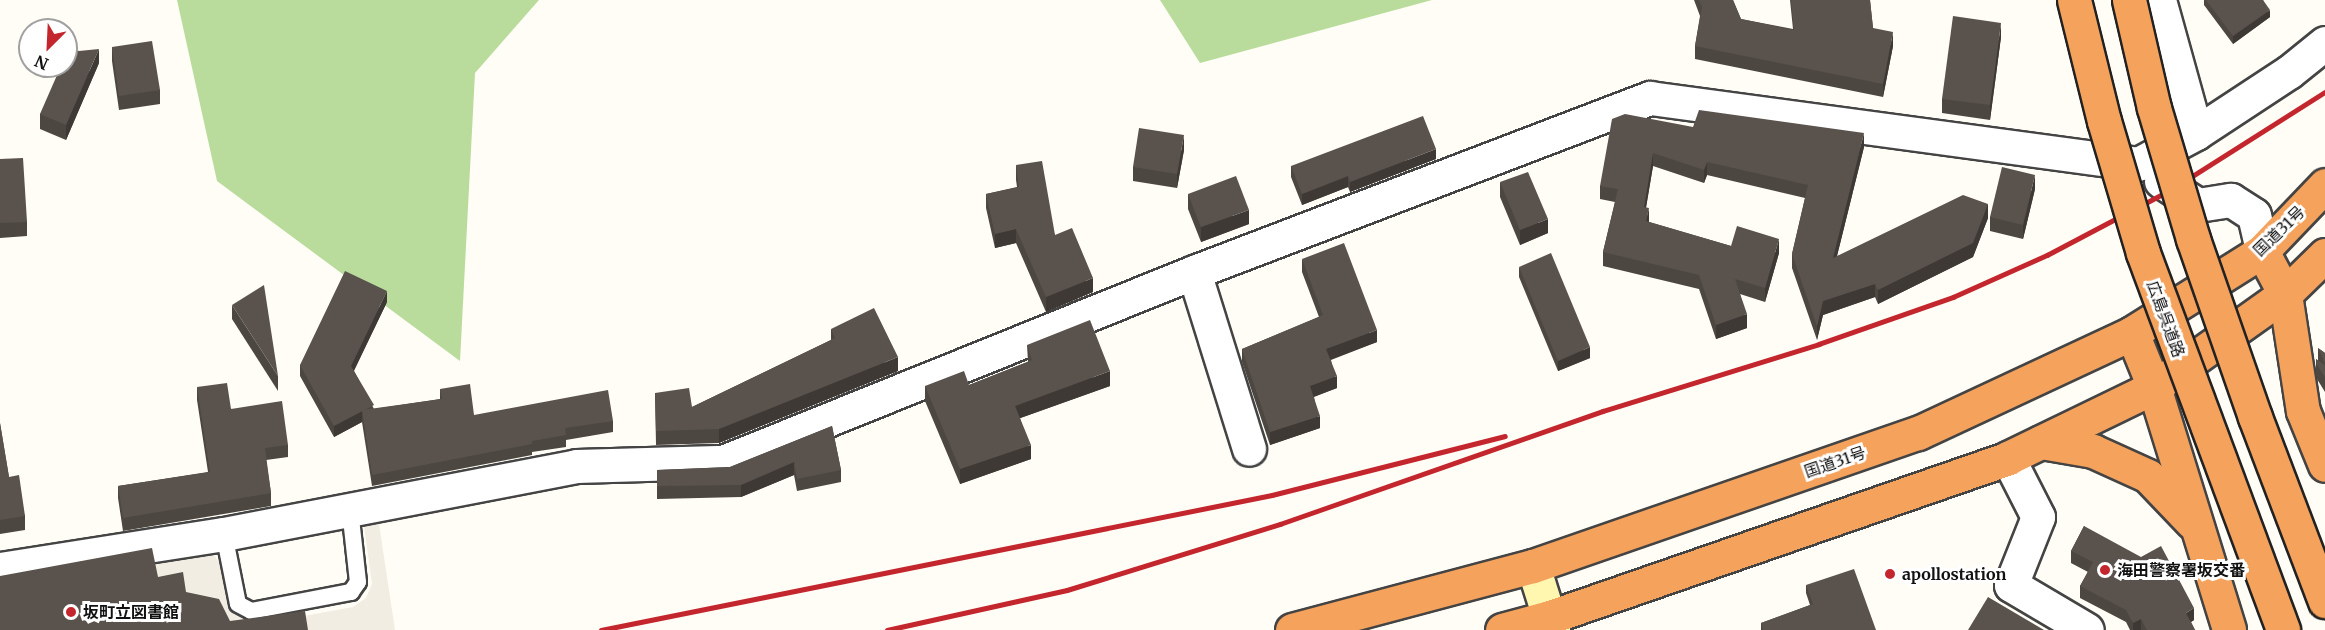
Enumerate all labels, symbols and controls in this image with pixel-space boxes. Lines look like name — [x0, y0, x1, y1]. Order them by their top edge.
north arrow — [18, 18, 78, 78]
text: N — [32, 51, 51, 74]
street label: 国道31号 — [2249, 202, 2309, 260]
street label: 広島呉道路 — [2143, 278, 2189, 360]
street label: 国道31号 — [1802, 443, 1868, 481]
place label: 海田警察署坂交番 — [2117, 560, 2245, 580]
marker: 海田警察署坂交番 — [2098, 563, 2112, 577]
place label: apollostation — [1902, 564, 2006, 584]
marker: apollostation — [1883, 567, 1897, 581]
place label: 坂町立図書館 — [83, 602, 179, 622]
marker: 坂町立図書館 — [64, 605, 78, 619]

